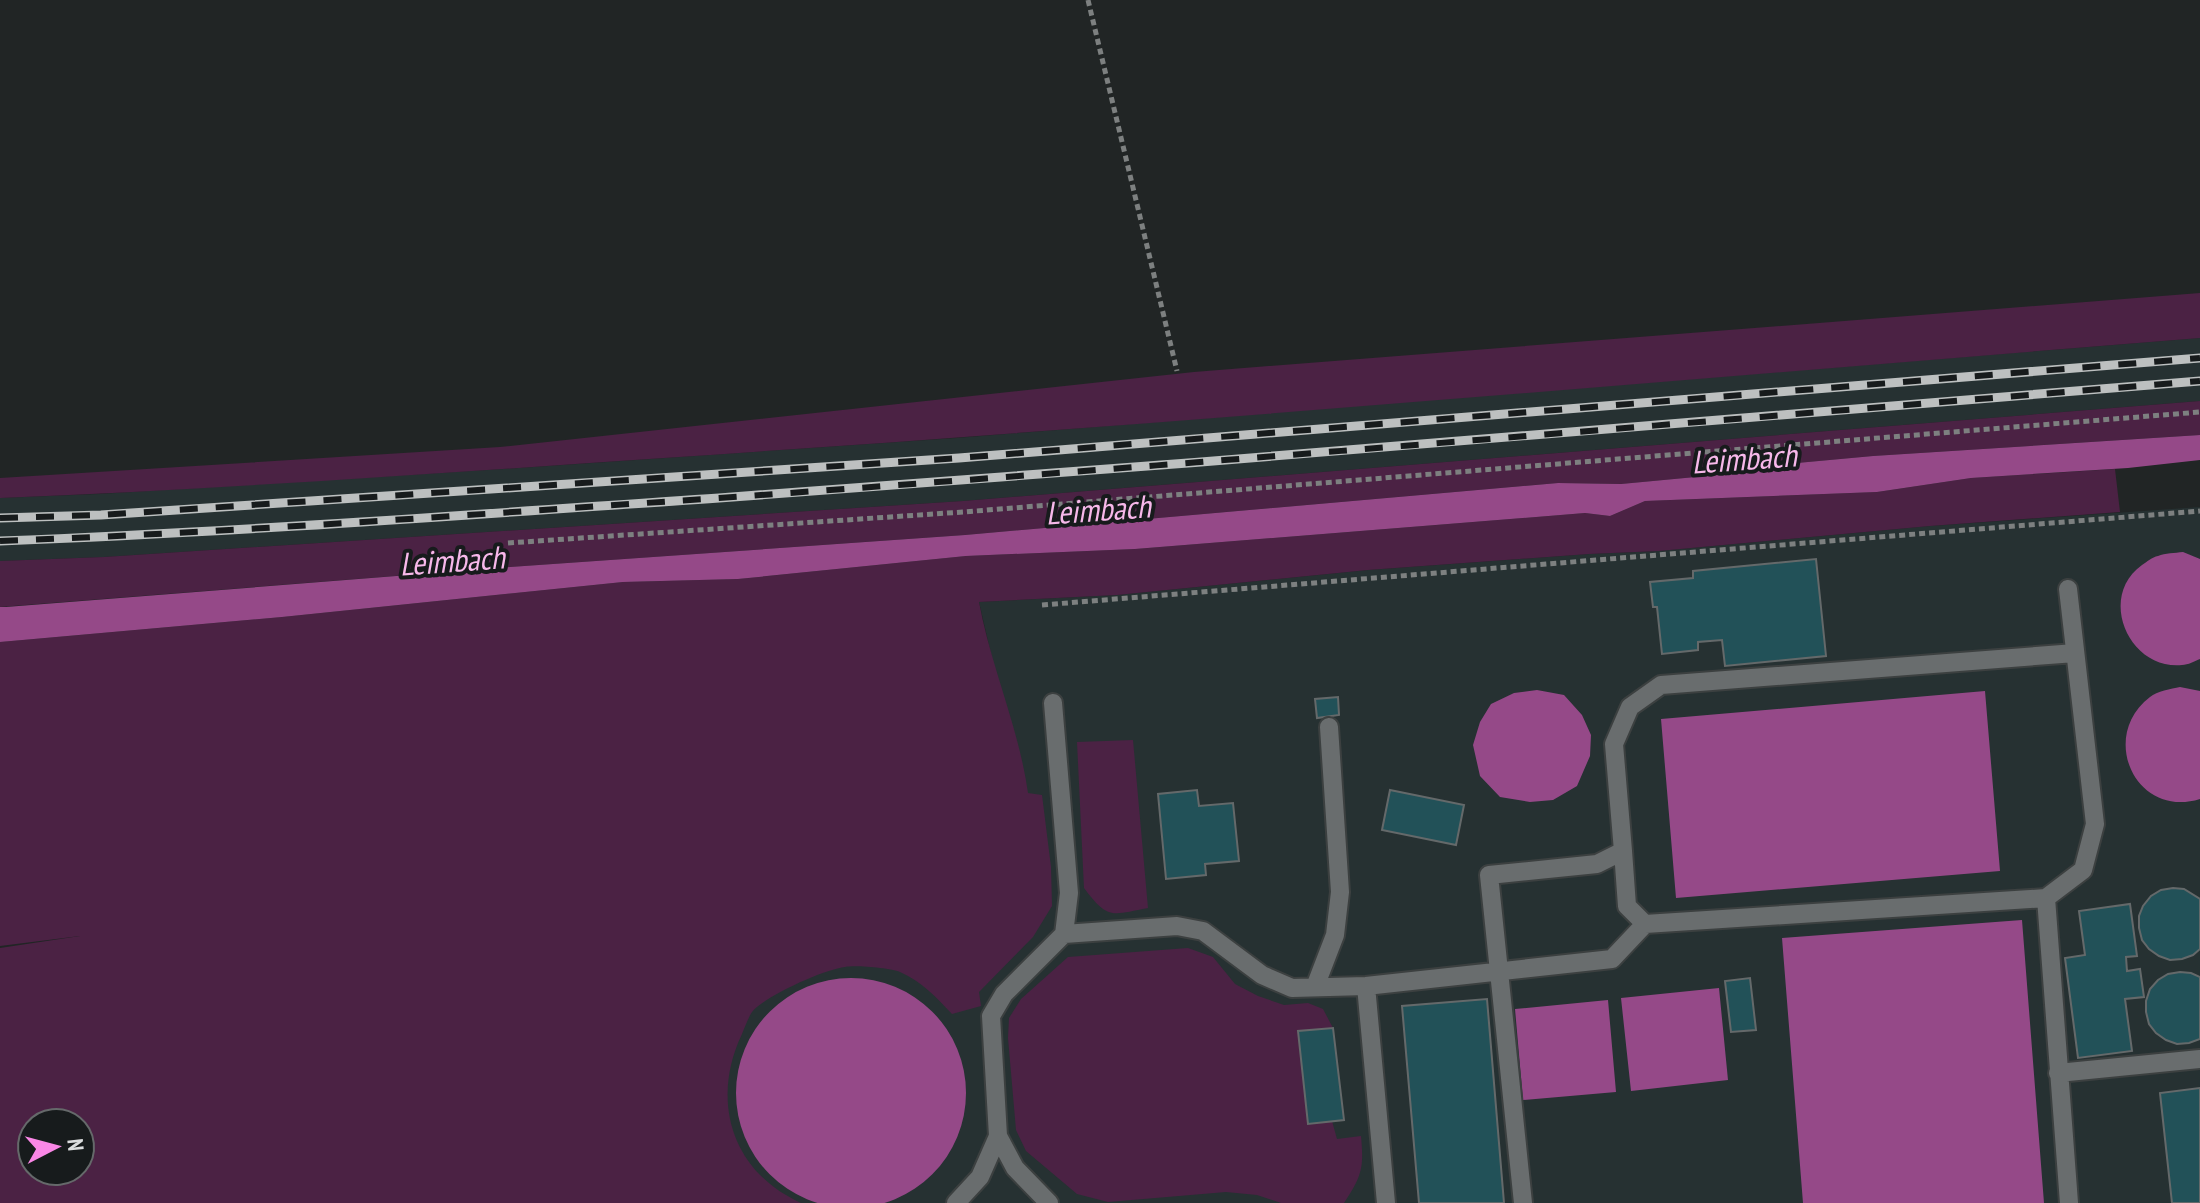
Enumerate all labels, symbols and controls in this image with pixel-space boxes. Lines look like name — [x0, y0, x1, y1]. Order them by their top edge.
water label: Leimbach — [1690, 433, 1800, 483]
water label: Leimbach — [1044, 484, 1154, 534]
water label: Leimbach — [398, 535, 508, 585]
north arrow — [16, 1107, 96, 1187]
text: N — [61, 1138, 90, 1152]

